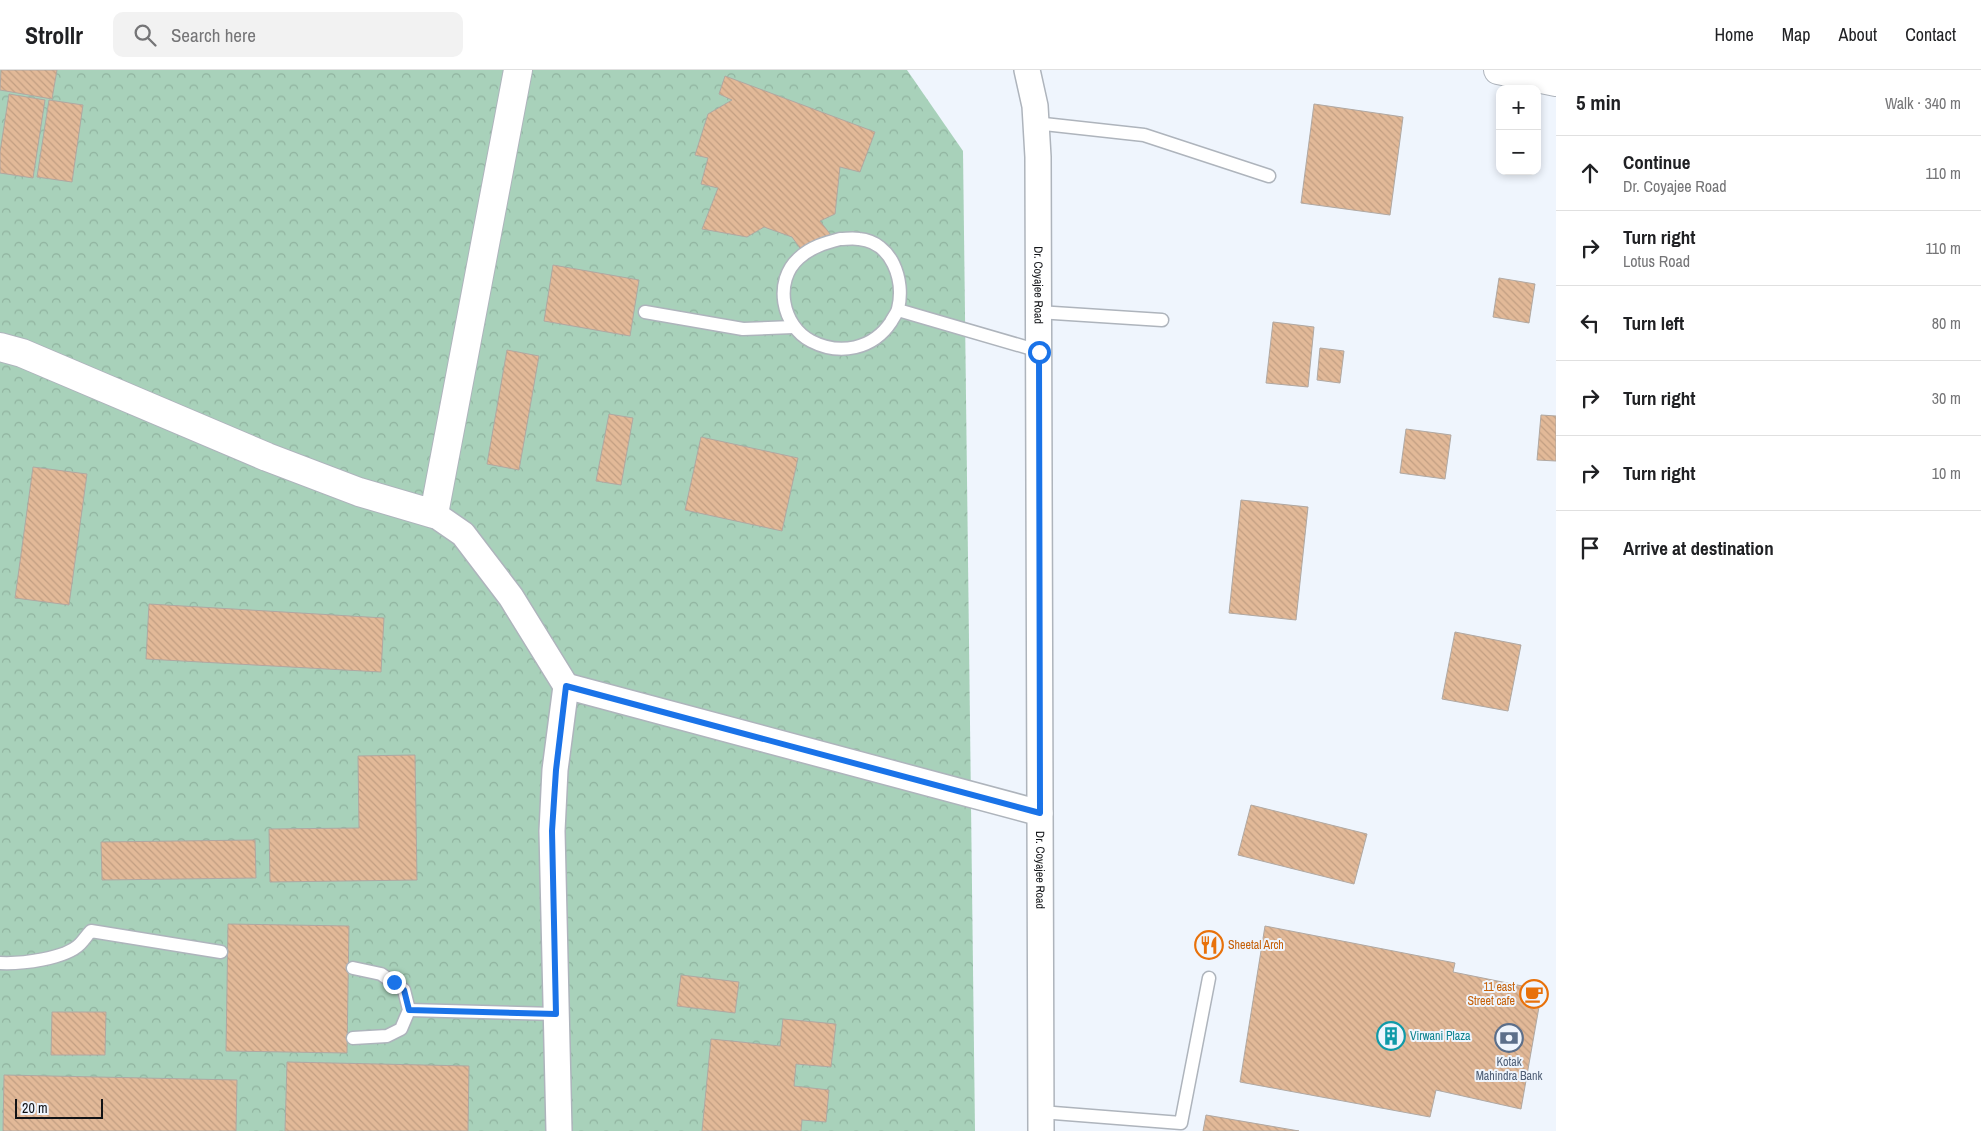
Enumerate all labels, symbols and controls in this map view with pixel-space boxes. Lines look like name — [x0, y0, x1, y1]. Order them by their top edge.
search box — [113, 12, 463, 57]
text: Strollr — [25, 19, 83, 51]
icon: search — [131, 21, 159, 49]
text: Search here — [171, 22, 256, 48]
text: Home — [1714, 22, 1754, 47]
text: Map — [1782, 22, 1811, 47]
text: About — [1839, 22, 1877, 47]
text: Contact — [1905, 22, 1956, 47]
map controls — [1496, 85, 1541, 175]
button: + — [1496, 85, 1541, 130]
text: 5 min — [1576, 88, 1621, 117]
text: Walk · 340 m — [1885, 92, 1961, 114]
button: − — [1496, 130, 1541, 175]
text: Continue — [1623, 149, 1691, 175]
icon: ahead — [1576, 159, 1604, 187]
text: 110 m — [1925, 162, 1961, 184]
text: Dr. Coyajee Road — [1623, 175, 1727, 197]
text: Turn right — [1623, 224, 1695, 250]
icon: right — [1576, 234, 1604, 262]
text: 110 m — [1925, 237, 1961, 259]
street label: Dr. Coyajee Road — [1030, 246, 1047, 324]
text: Lotus Road — [1623, 250, 1690, 272]
icon: left — [1576, 309, 1604, 337]
text: Turn left — [1623, 310, 1684, 336]
text: 80 m — [1932, 312, 1961, 334]
route start — [1028, 341, 1051, 364]
icon: right — [1576, 384, 1604, 412]
text: Turn right — [1623, 385, 1695, 411]
text: 30 m — [1932, 387, 1961, 409]
icon: right — [1576, 459, 1604, 487]
text: Turn right — [1623, 460, 1695, 486]
text: 10 m — [1932, 462, 1961, 484]
icon: arrive — [1576, 534, 1604, 562]
text: Arrive at destination — [1623, 535, 1774, 561]
street label: Dr. Coyajee Road — [1032, 831, 1048, 909]
restaurant icon: Sheetal Arch — [1194, 930, 1224, 960]
place label: Sheetal Arch — [1228, 937, 1284, 953]
route end — [383, 971, 406, 994]
place label: 11 east Street cafe — [1467, 979, 1515, 1009]
cafe icon: 11 east Street cafe — [1519, 979, 1549, 1009]
building icon: Virwani Plaza — [1376, 1021, 1406, 1051]
bank icon: Kotak Mahindra Bank — [1494, 1023, 1524, 1053]
place label: Virwani Plaza — [1410, 1028, 1471, 1044]
place label: Kotak Mahindra Bank — [1476, 1054, 1542, 1084]
scale bar — [15, 1096, 102, 1119]
text: 20 m — [22, 1099, 48, 1117]

